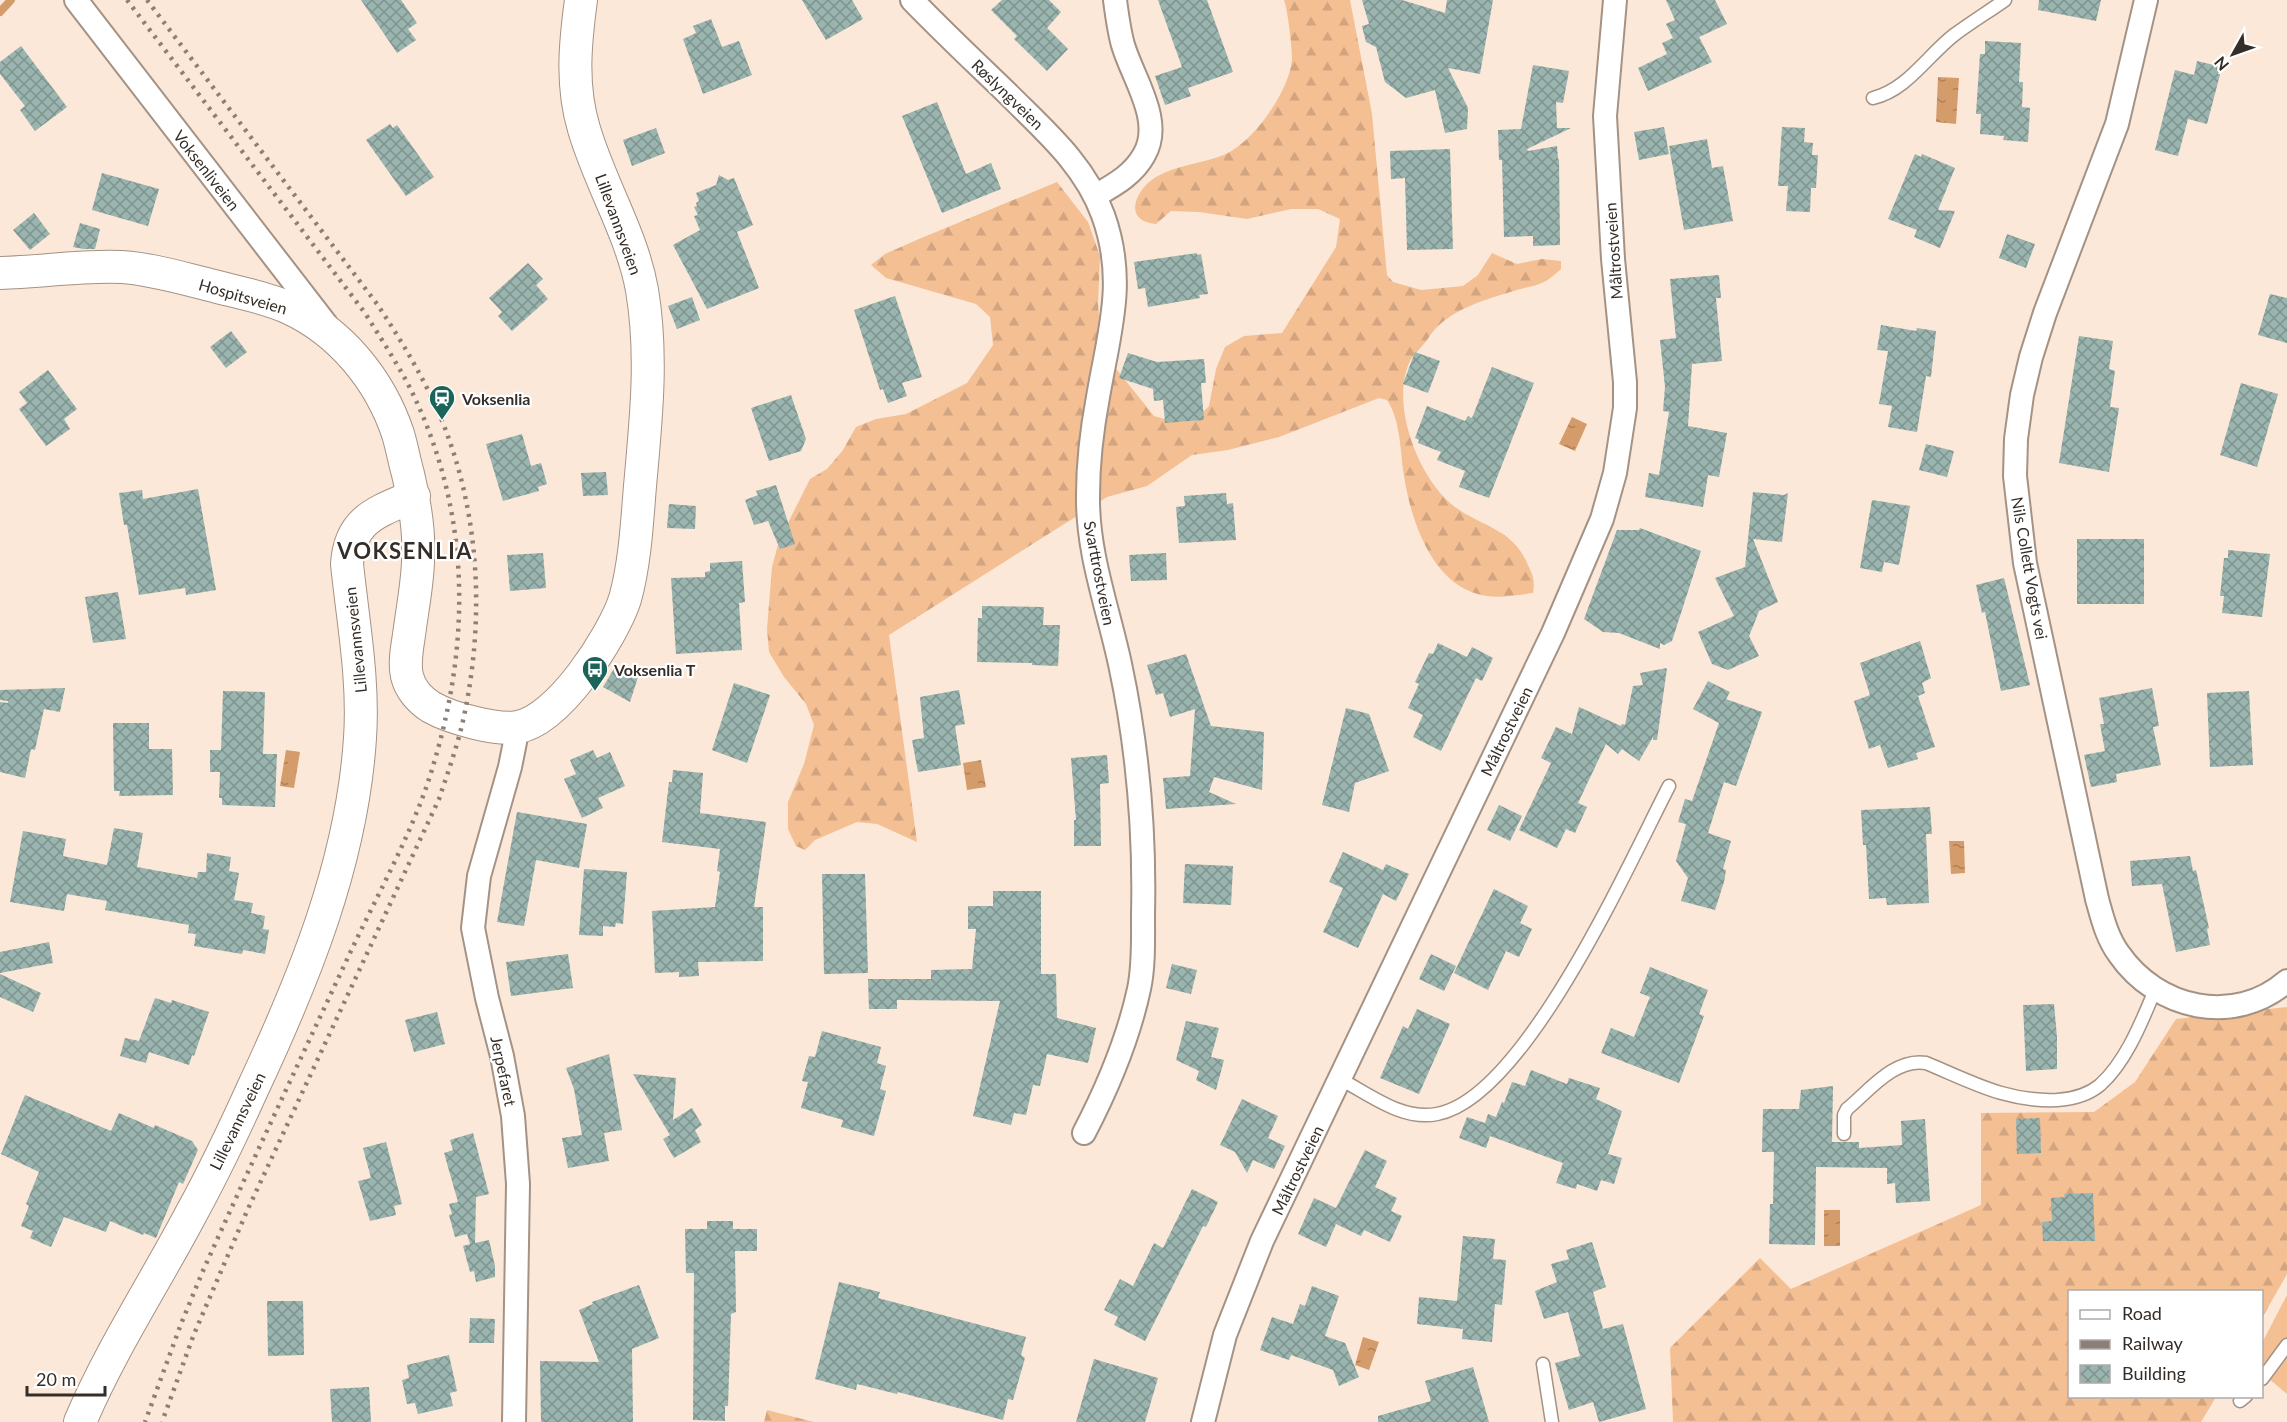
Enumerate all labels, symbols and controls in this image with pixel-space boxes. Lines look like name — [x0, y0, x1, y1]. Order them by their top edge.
north arrow — [2203, 24, 2263, 84]
text: N — [2210, 53, 2232, 75]
street label: Røslyngveien — [968, 55, 1048, 133]
street label: Voksenliveien — [170, 126, 244, 214]
street label: Lillevannsveien — [592, 171, 646, 277]
street label: Måltrostveien — [1600, 202, 1626, 300]
street label: Hospitsveien — [197, 274, 289, 318]
station icon: Voksenlia — [427, 383, 457, 421]
place label: Voksenlia — [461, 389, 530, 408]
street label: Nils Collett Vogts vei — [2008, 495, 2052, 641]
street label: Svarttrostveien — [1081, 519, 1119, 627]
district label: VOKSENLIA — [336, 537, 473, 564]
street label: Lillevannsveien — [340, 586, 370, 694]
bus stop icon: Voksenlia T — [580, 654, 610, 692]
place label: Voksenlia T — [613, 660, 696, 679]
street label: Måltrostveien — [1476, 683, 1536, 779]
street label: Jerpefaret — [487, 1034, 521, 1108]
street label: Lillevannsveien — [205, 1069, 269, 1173]
street label: Måltrostveien — [1267, 1122, 1327, 1218]
legend — [2068, 1290, 2263, 1398]
text: Road — [2122, 1302, 2162, 1324]
text: Railway — [2122, 1332, 2183, 1354]
scale bar — [27, 1359, 105, 1397]
text: Building — [2122, 1362, 2186, 1384]
text: 20 m — [36, 1368, 76, 1390]

